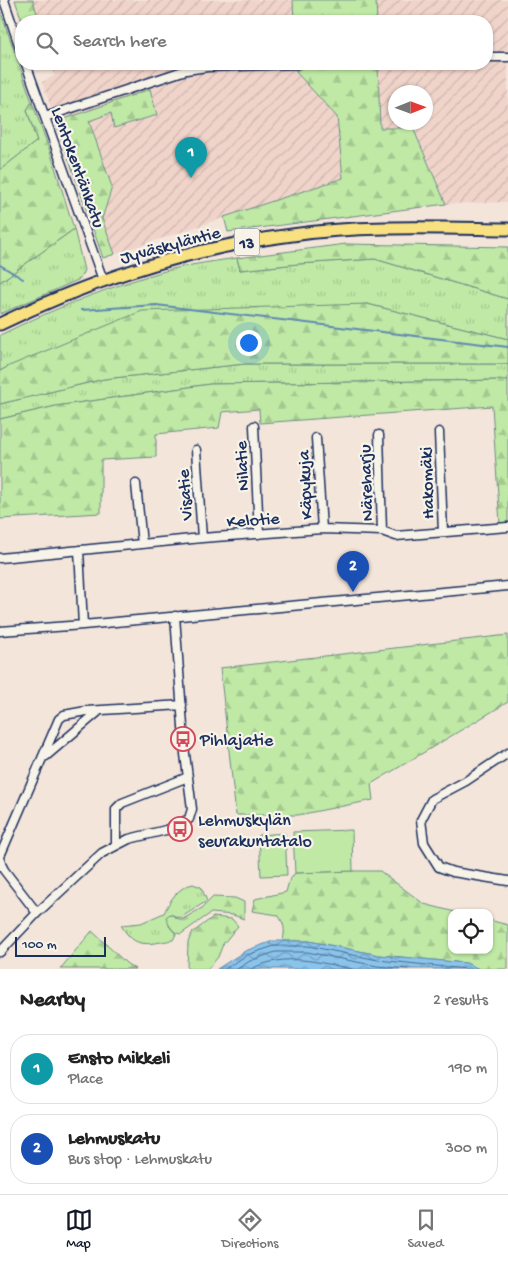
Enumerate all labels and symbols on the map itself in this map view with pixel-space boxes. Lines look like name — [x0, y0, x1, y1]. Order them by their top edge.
north arrow — [388, 85, 433, 130]
street label: Lentokentänkatu — [45, 105, 108, 231]
pin: 1 — [175, 137, 207, 178]
street label: Jyväskyläntie — [118, 223, 224, 270]
road number: 13 — [234, 228, 260, 256]
your location — [236, 330, 262, 356]
street label: Nilatie — [232, 440, 255, 491]
street label: Näreharju — [356, 443, 379, 522]
street label: Hakomäki — [417, 446, 440, 519]
street label: Käpykuja — [294, 449, 319, 520]
street label: Visatie — [174, 468, 199, 522]
street label: Kelotie — [226, 509, 281, 534]
pin: 2 — [337, 551, 369, 592]
bus stop icon: Pihlajatie — [170, 726, 196, 752]
place label: Pihlajatie — [199, 731, 274, 752]
place label: Lehmuskylän seurakuntatalo — [198, 811, 312, 853]
bus stop icon: Lehmuskylän seurakuntatalo — [167, 816, 193, 842]
scale bar — [15, 934, 106, 957]

